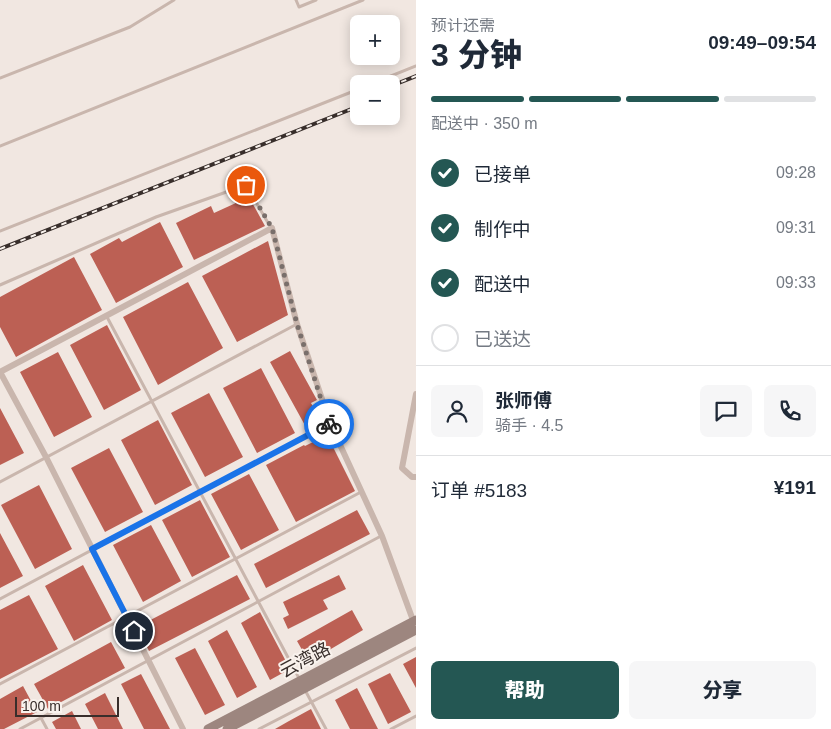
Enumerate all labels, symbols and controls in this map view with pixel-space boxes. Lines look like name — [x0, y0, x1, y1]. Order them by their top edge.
map controls — [350, 15, 400, 125]
button: + — [350, 15, 400, 65]
text: 预计还需 — [431, 17, 495, 34]
text: 09:49–09:54 — [708, 32, 816, 53]
text: 3 分钟 — [431, 37, 522, 73]
button: − — [350, 75, 400, 125]
text: 配送中 · 350 m — [431, 115, 538, 132]
icon: check — [431, 159, 459, 187]
pin — [225, 164, 267, 206]
text: 已接单 — [474, 164, 531, 185]
text: 09:28 — [776, 164, 816, 181]
icon: bag — [232, 171, 260, 199]
icon: check — [431, 214, 459, 242]
text: 制作中 — [474, 219, 531, 240]
text: 09:31 — [776, 219, 816, 236]
icon: check — [431, 269, 459, 297]
text: 配送中 — [474, 274, 531, 295]
text: 09:33 — [776, 274, 816, 291]
text: 已送达 — [474, 329, 531, 350]
button: person — [431, 385, 483, 437]
button: chat — [700, 385, 752, 437]
button: phone — [764, 385, 816, 437]
text: 张师傅 — [495, 390, 552, 411]
courier — [304, 399, 354, 449]
icon: bike — [315, 410, 343, 438]
text: 骑手 · 4.5 — [495, 417, 563, 434]
text: ¥191 — [774, 477, 816, 498]
text: 订单 #5183 — [431, 480, 527, 501]
pin — [113, 610, 155, 652]
icon: home — [120, 617, 148, 645]
street label: 云湾路 — [276, 638, 334, 682]
button: 帮助 — [431, 661, 619, 719]
button: 分享 — [629, 661, 816, 719]
scale bar — [15, 694, 119, 717]
text: 100 m — [22, 698, 61, 714]

